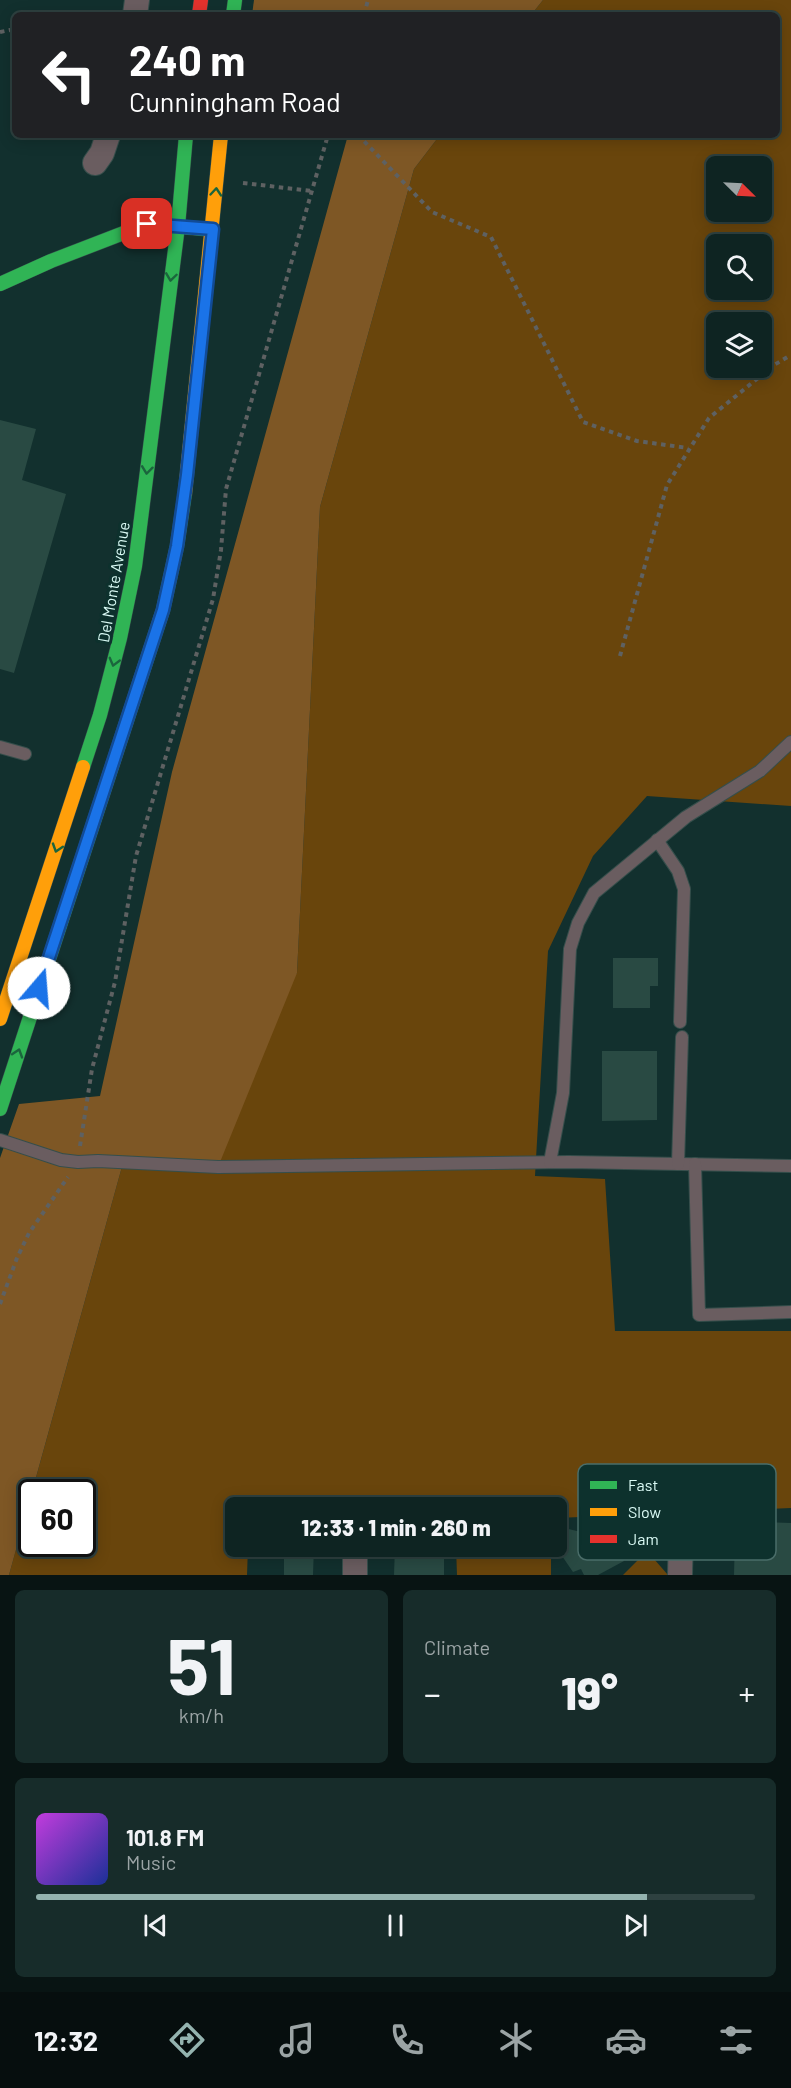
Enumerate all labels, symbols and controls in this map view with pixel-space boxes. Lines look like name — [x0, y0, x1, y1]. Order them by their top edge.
text: 240 m — [129, 34, 245, 84]
icon: left — [30, 36, 108, 114]
text: Cunningham Road — [129, 85, 341, 117]
north arrow — [706, 156, 772, 222]
map controls — [706, 156, 772, 378]
one-way arrow — [209, 187, 222, 196]
pin — [121, 198, 172, 249]
icon: arrive — [130, 207, 163, 240]
button: search — [706, 234, 772, 300]
one-way arrow — [166, 272, 178, 281]
button: layers — [706, 312, 772, 378]
one-way arrow — [141, 466, 153, 475]
street label: Del Monte Avenue — [93, 520, 133, 644]
one-way arrow — [109, 656, 121, 667]
one-way arrow — [52, 842, 64, 853]
position arrow — [7, 956, 71, 1020]
one-way arrow — [11, 1048, 23, 1059]
legend — [578, 1464, 776, 1560]
text: Fast — [628, 1475, 658, 1494]
speed limit sign: 60 — [18, 1479, 96, 1557]
text: Slow — [628, 1502, 661, 1521]
text: 12:33 · 1 min · 260 m — [301, 1514, 491, 1540]
text: Jam — [628, 1529, 659, 1548]
text: 51 — [167, 1617, 236, 1711]
text: Climate — [424, 1635, 490, 1659]
text: 19° — [561, 1665, 618, 1719]
text: − — [424, 1673, 441, 1713]
text: + — [739, 1673, 755, 1713]
text: km/h — [179, 1703, 224, 1727]
text: 101.8 FM — [126, 1824, 204, 1850]
text: Music — [126, 1850, 176, 1874]
icon: previous — [139, 1909, 172, 1942]
icon: pause — [379, 1909, 412, 1942]
icon: next — [619, 1909, 652, 1942]
icon: directions — [166, 2019, 208, 2061]
icon: music — [276, 2019, 318, 2061]
icon: phone — [386, 2019, 428, 2061]
icon: climate — [495, 2019, 537, 2061]
icon: car — [605, 2019, 647, 2061]
icon: filters — [715, 2019, 757, 2061]
text: 12:32 — [34, 2024, 98, 2056]

